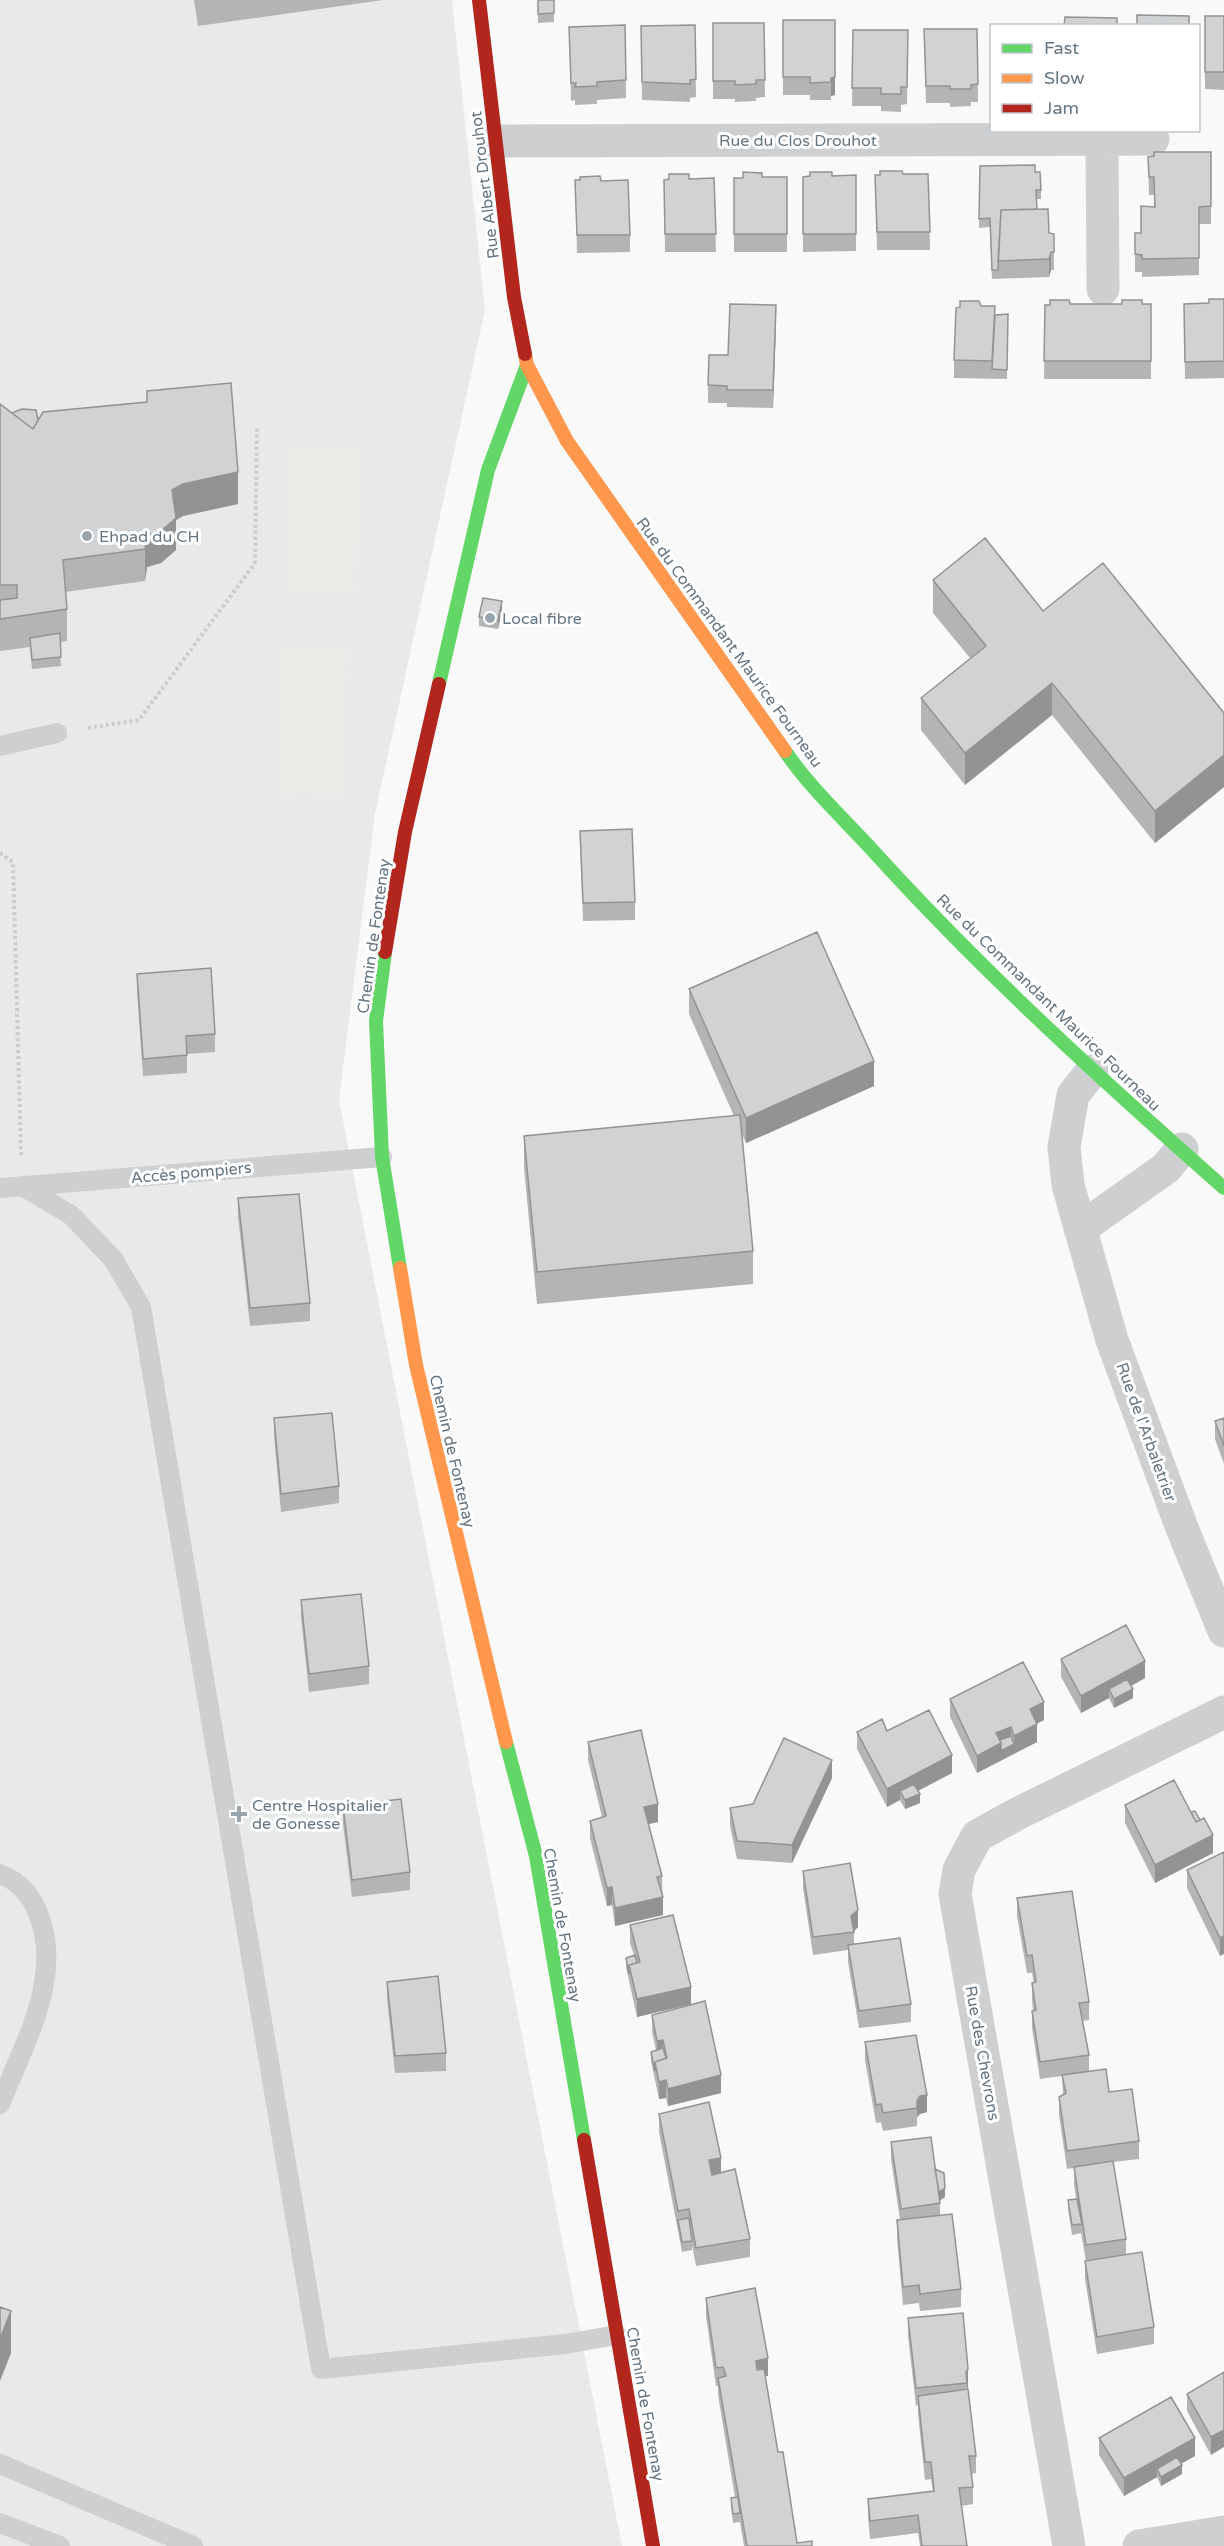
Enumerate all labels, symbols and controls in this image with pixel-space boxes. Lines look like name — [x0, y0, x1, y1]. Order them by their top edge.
legend — [990, 24, 1200, 132]
text: Fast — [1044, 37, 1079, 59]
text: Slow — [1044, 67, 1085, 89]
text: Jam — [1044, 97, 1079, 119]
street label: Rue Albert Drouhot — [466, 110, 504, 260]
street label: Rue du Clos Drouhot — [719, 131, 877, 151]
street label: Rue du Commandant Maurice Fourneau — [632, 514, 827, 771]
place label: Ehpad du CH — [99, 527, 200, 547]
marker: Ehpad du CH — [80, 529, 94, 543]
place label: Local fibre — [502, 609, 582, 629]
marker: Local fibre — [483, 611, 497, 625]
street label: Chemin de Fontenay — [353, 857, 395, 1015]
street label: Rue du Commandant Maurice Fourneau — [932, 890, 1165, 1116]
street label: Accès pompiers — [130, 1158, 252, 1188]
street label: Rue de l'Arbaletrier — [1112, 1360, 1181, 1506]
street label: Chemin de Fontenay — [425, 1373, 479, 1530]
place label: Centre Hospitalier de Gonesse — [252, 1796, 389, 1834]
marker: Centre Hospitalier de Gonesse — [230, 1805, 248, 1823]
street label: Chemin de Fontenay — [539, 1846, 586, 2004]
street label: Rue des Chevrons — [960, 1984, 1004, 2122]
street label: Chemin de Fontenay — [622, 2325, 669, 2483]

